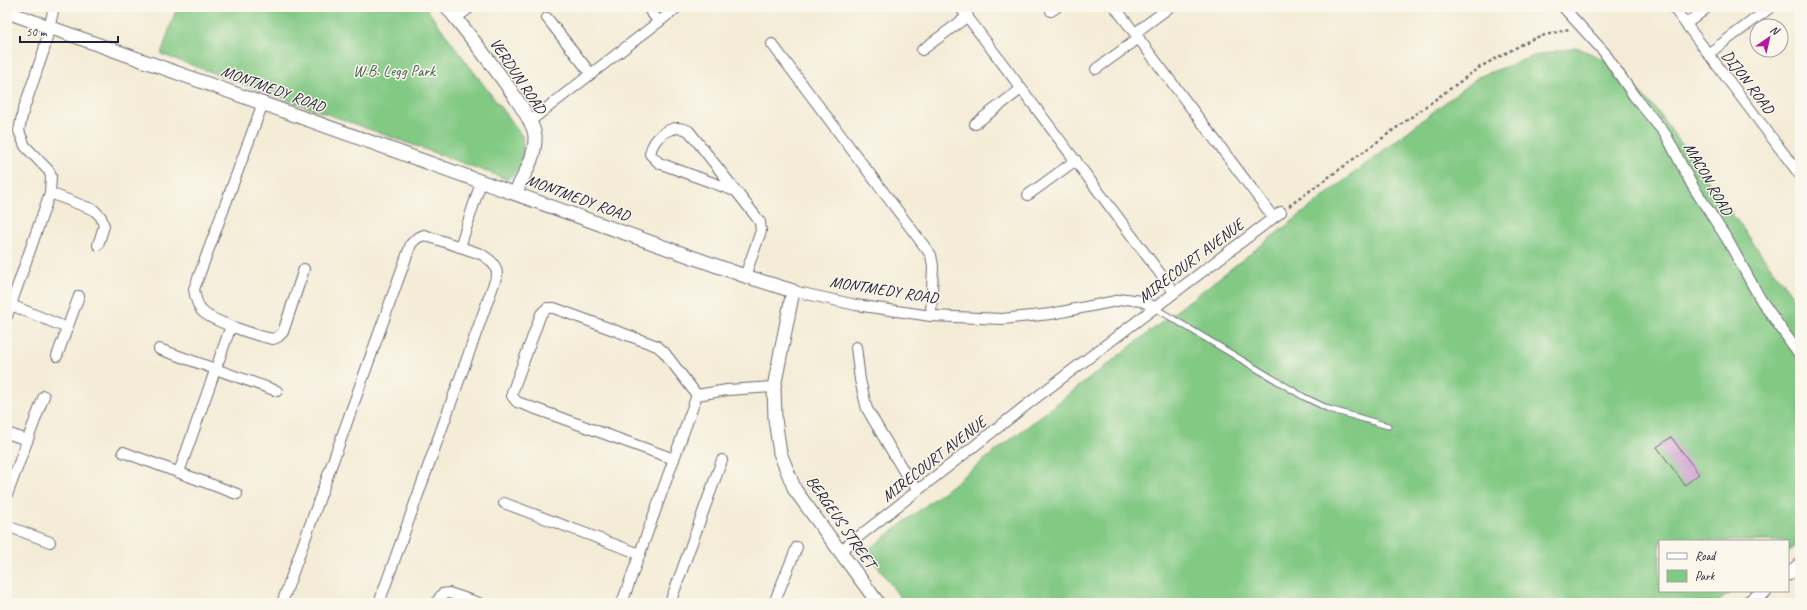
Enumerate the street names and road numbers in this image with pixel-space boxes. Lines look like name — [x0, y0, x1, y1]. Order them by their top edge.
street label: VERDUN ROAD — [485, 34, 552, 119]
street label: DIJON ROAD — [1717, 46, 1780, 119]
street label: MONTMEDY ROAD — [218, 61, 329, 118]
street label: MACON ROAD — [1679, 139, 1738, 221]
street label: MONTMEDY ROAD — [523, 170, 634, 227]
street label: MIRECOURT AVENUE — [1134, 213, 1250, 307]
street label: MONTMEDY ROAD — [829, 272, 941, 309]
street label: MIRECOURT AVENUE — [878, 411, 992, 506]
street label: BERGEUS STREET — [802, 472, 882, 575]

